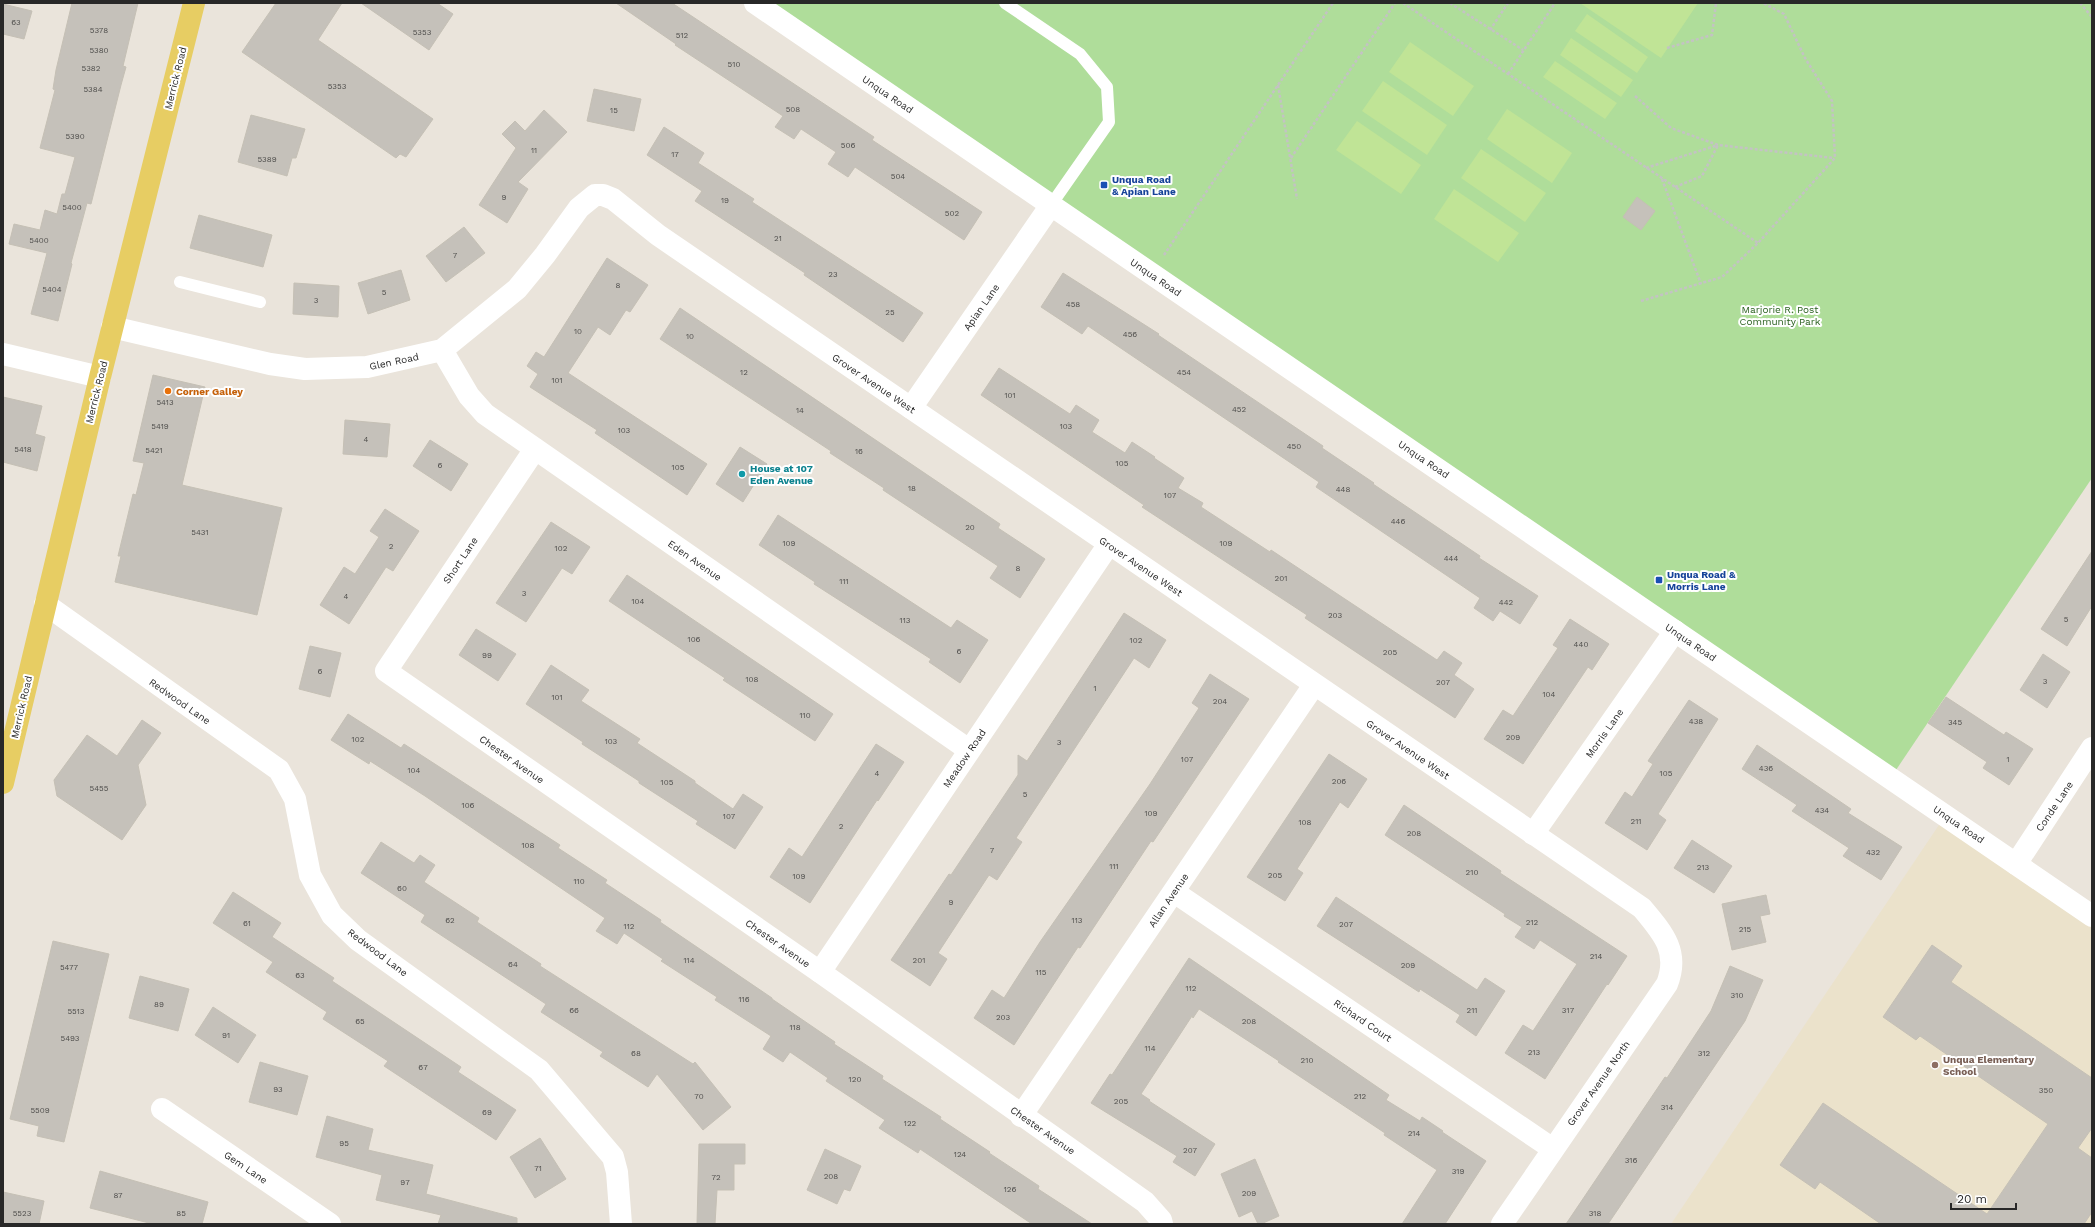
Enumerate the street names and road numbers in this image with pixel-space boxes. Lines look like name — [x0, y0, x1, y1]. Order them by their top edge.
street label: Merrick Road — [162, 46, 189, 110]
street label: Unqua Road — [860, 73, 915, 115]
street label: Unqua Road — [1128, 256, 1183, 298]
street label: Apian Lane — [961, 282, 1002, 333]
street label: Glen Road — [368, 351, 420, 372]
street label: Grover Avenue West — [830, 351, 918, 416]
street label: Merrick Road — [83, 360, 110, 424]
street label: Unqua Road — [1396, 438, 1451, 480]
street label: Grover Avenue West — [1097, 534, 1185, 599]
street label: Short Lane — [441, 535, 480, 586]
street label: Eden Avenue — [666, 538, 724, 583]
street label: Unqua Road — [1663, 621, 1718, 663]
street label: Merrick Road — [9, 675, 34, 739]
street label: Redwood Lane — [147, 676, 213, 727]
street label: Morris Lane — [1583, 706, 1626, 760]
street label: Grover Avenue West — [1364, 717, 1452, 782]
street label: Meadow Road — [941, 727, 988, 790]
street label: Chester Avenue — [477, 733, 546, 786]
street label: Conde Lane — [2034, 779, 2075, 833]
street label: Unqua Road — [1931, 803, 1986, 845]
street label: Allan Avenue — [1146, 871, 1191, 929]
street label: Chester Avenue — [743, 917, 812, 970]
street label: Redwood Lane — [346, 926, 410, 979]
street label: Richard Court — [1332, 997, 1394, 1044]
street label: Grover Avenue North — [1565, 1039, 1632, 1128]
street label: Chester Avenue — [1008, 1104, 1077, 1157]
street label: Gem Lane — [222, 1149, 270, 1186]

